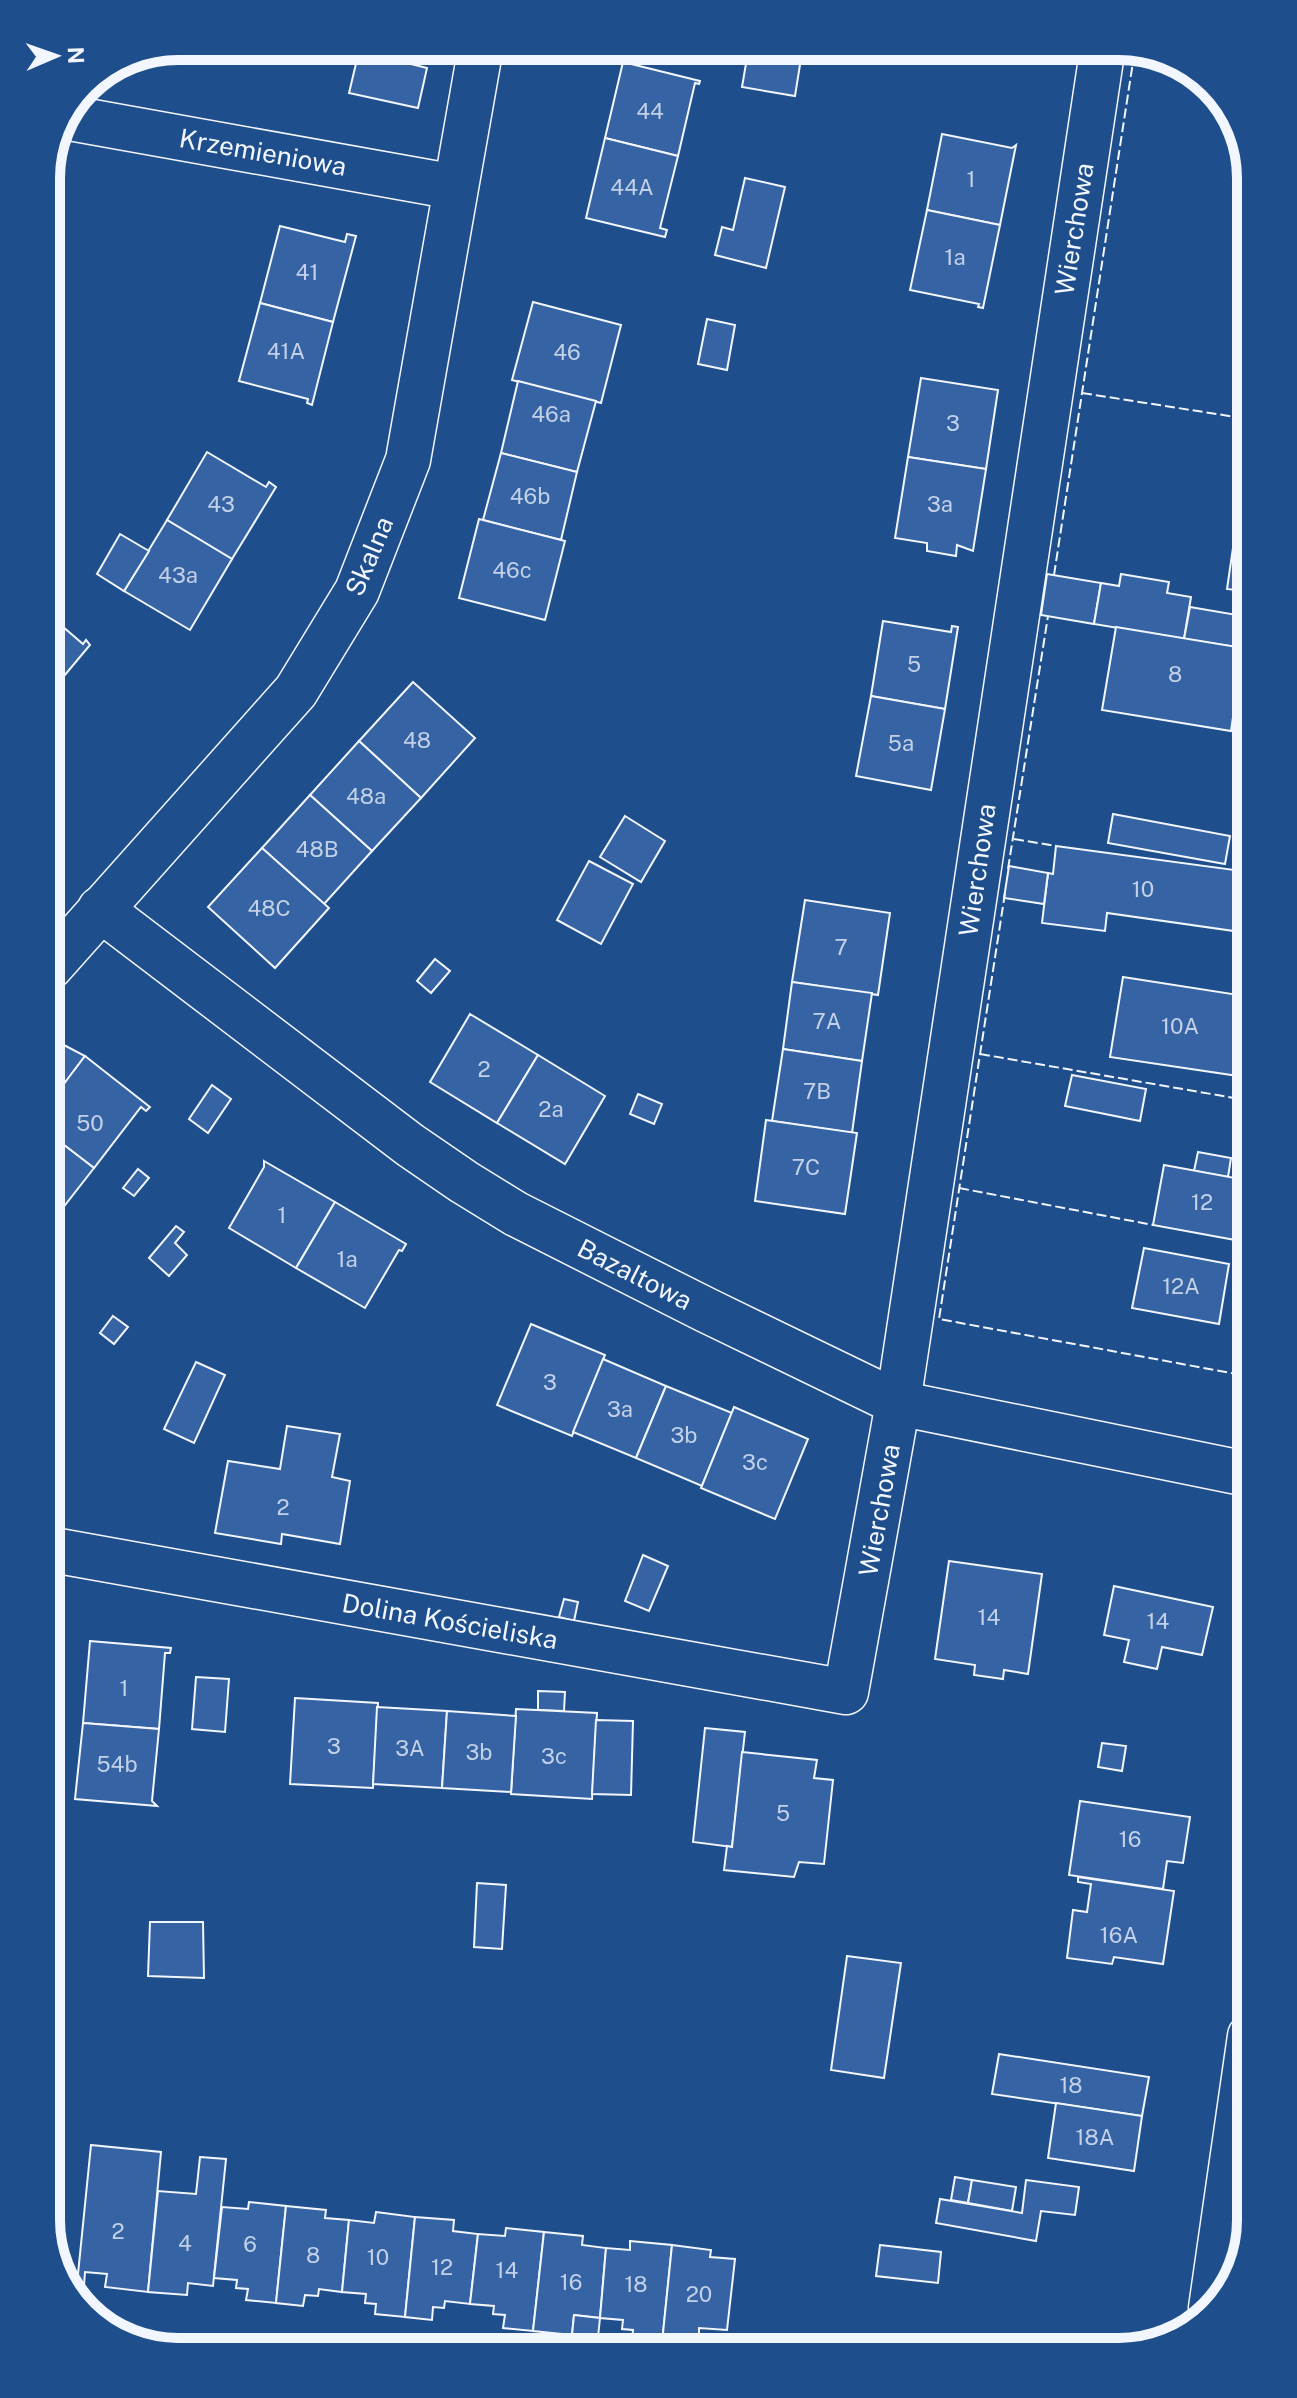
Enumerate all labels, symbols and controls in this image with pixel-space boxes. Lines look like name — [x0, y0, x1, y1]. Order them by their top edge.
north arrow — [16, 16, 96, 96]
text: N — [63, 46, 89, 64]
house number: 44 — [636, 98, 664, 124]
street label: Krzemieniowa — [177, 122, 349, 182]
street label: Wierchowa — [1048, 161, 1100, 297]
house number: 1 — [967, 166, 975, 192]
house number: 44A — [610, 174, 654, 200]
house number: 1a — [944, 244, 966, 270]
house number: 41 — [296, 259, 318, 285]
house number: 41A — [267, 338, 305, 364]
house number: 46 — [553, 339, 581, 365]
house number: 46a — [531, 401, 571, 427]
house number: 3 — [946, 410, 960, 436]
house number: 46b — [510, 483, 550, 509]
house number: 43 — [207, 491, 235, 517]
house number: 3a — [927, 491, 953, 517]
street label: Skalna — [338, 512, 400, 600]
house number: 46c — [492, 557, 532, 583]
house number: 43a — [158, 562, 198, 588]
house number: 5 — [907, 651, 921, 677]
house number: 8 — [1168, 661, 1182, 687]
house number: 48 — [403, 727, 431, 753]
house number: 5a — [888, 730, 914, 756]
house number: 48a — [346, 783, 386, 809]
street label: Wierchowa — [952, 802, 1002, 938]
house number: 48B — [296, 836, 338, 862]
house number: 10 — [1132, 876, 1154, 902]
house number: 48C — [247, 895, 291, 921]
house number: 7 — [834, 934, 848, 960]
house number: 7A — [813, 1008, 841, 1034]
house number: 10A — [1161, 1013, 1199, 1039]
house number: 2 — [477, 1056, 491, 1082]
house number: 7B — [803, 1078, 831, 1104]
house number: 2a — [538, 1096, 564, 1122]
house number: 50 — [76, 1110, 104, 1136]
house number: 7C — [792, 1154, 820, 1180]
house number: 12 — [1191, 1189, 1213, 1215]
house number: 1 — [278, 1202, 286, 1228]
street label: Bazaltowa — [573, 1232, 697, 1316]
house number: 1a — [336, 1246, 358, 1272]
house number: 12A — [1162, 1273, 1200, 1299]
house number: 3 — [543, 1369, 557, 1395]
house number: 3a — [607, 1396, 633, 1422]
house number: 3b — [671, 1422, 697, 1448]
street label: Wierchowa — [852, 1441, 906, 1579]
house number: 3c — [742, 1449, 768, 1475]
house number: 2 — [276, 1494, 290, 1520]
street label: Dolina Kościeliska — [340, 1587, 560, 1655]
house number: 14 — [978, 1604, 1001, 1630]
house number: 14 — [1147, 1608, 1170, 1634]
house number: 1 — [120, 1675, 128, 1701]
house number: 3 — [327, 1733, 341, 1759]
house number: 3A — [395, 1735, 425, 1761]
house number: 3b — [466, 1739, 492, 1765]
house number: 3c — [541, 1743, 567, 1769]
house number: 54b — [96, 1751, 138, 1777]
house number: 5 — [776, 1800, 790, 1826]
house number: 16 — [1119, 1826, 1141, 1852]
house number: 16A — [1100, 1922, 1138, 1948]
house number: 18 — [1059, 2072, 1083, 2098]
house number: 18A — [1076, 2124, 1114, 2150]
house number: 2 — [111, 2218, 125, 2244]
house number: 4 — [178, 2230, 192, 2256]
house number: 6 — [243, 2231, 257, 2257]
house number: 8 — [306, 2242, 320, 2268]
house number: 10 — [367, 2244, 389, 2270]
house number: 12 — [431, 2254, 453, 2280]
house number: 14 — [496, 2257, 519, 2283]
house number: 16 — [560, 2269, 582, 2295]
house number: 18 — [624, 2271, 648, 2297]
house number: 20 — [686, 2281, 712, 2307]

